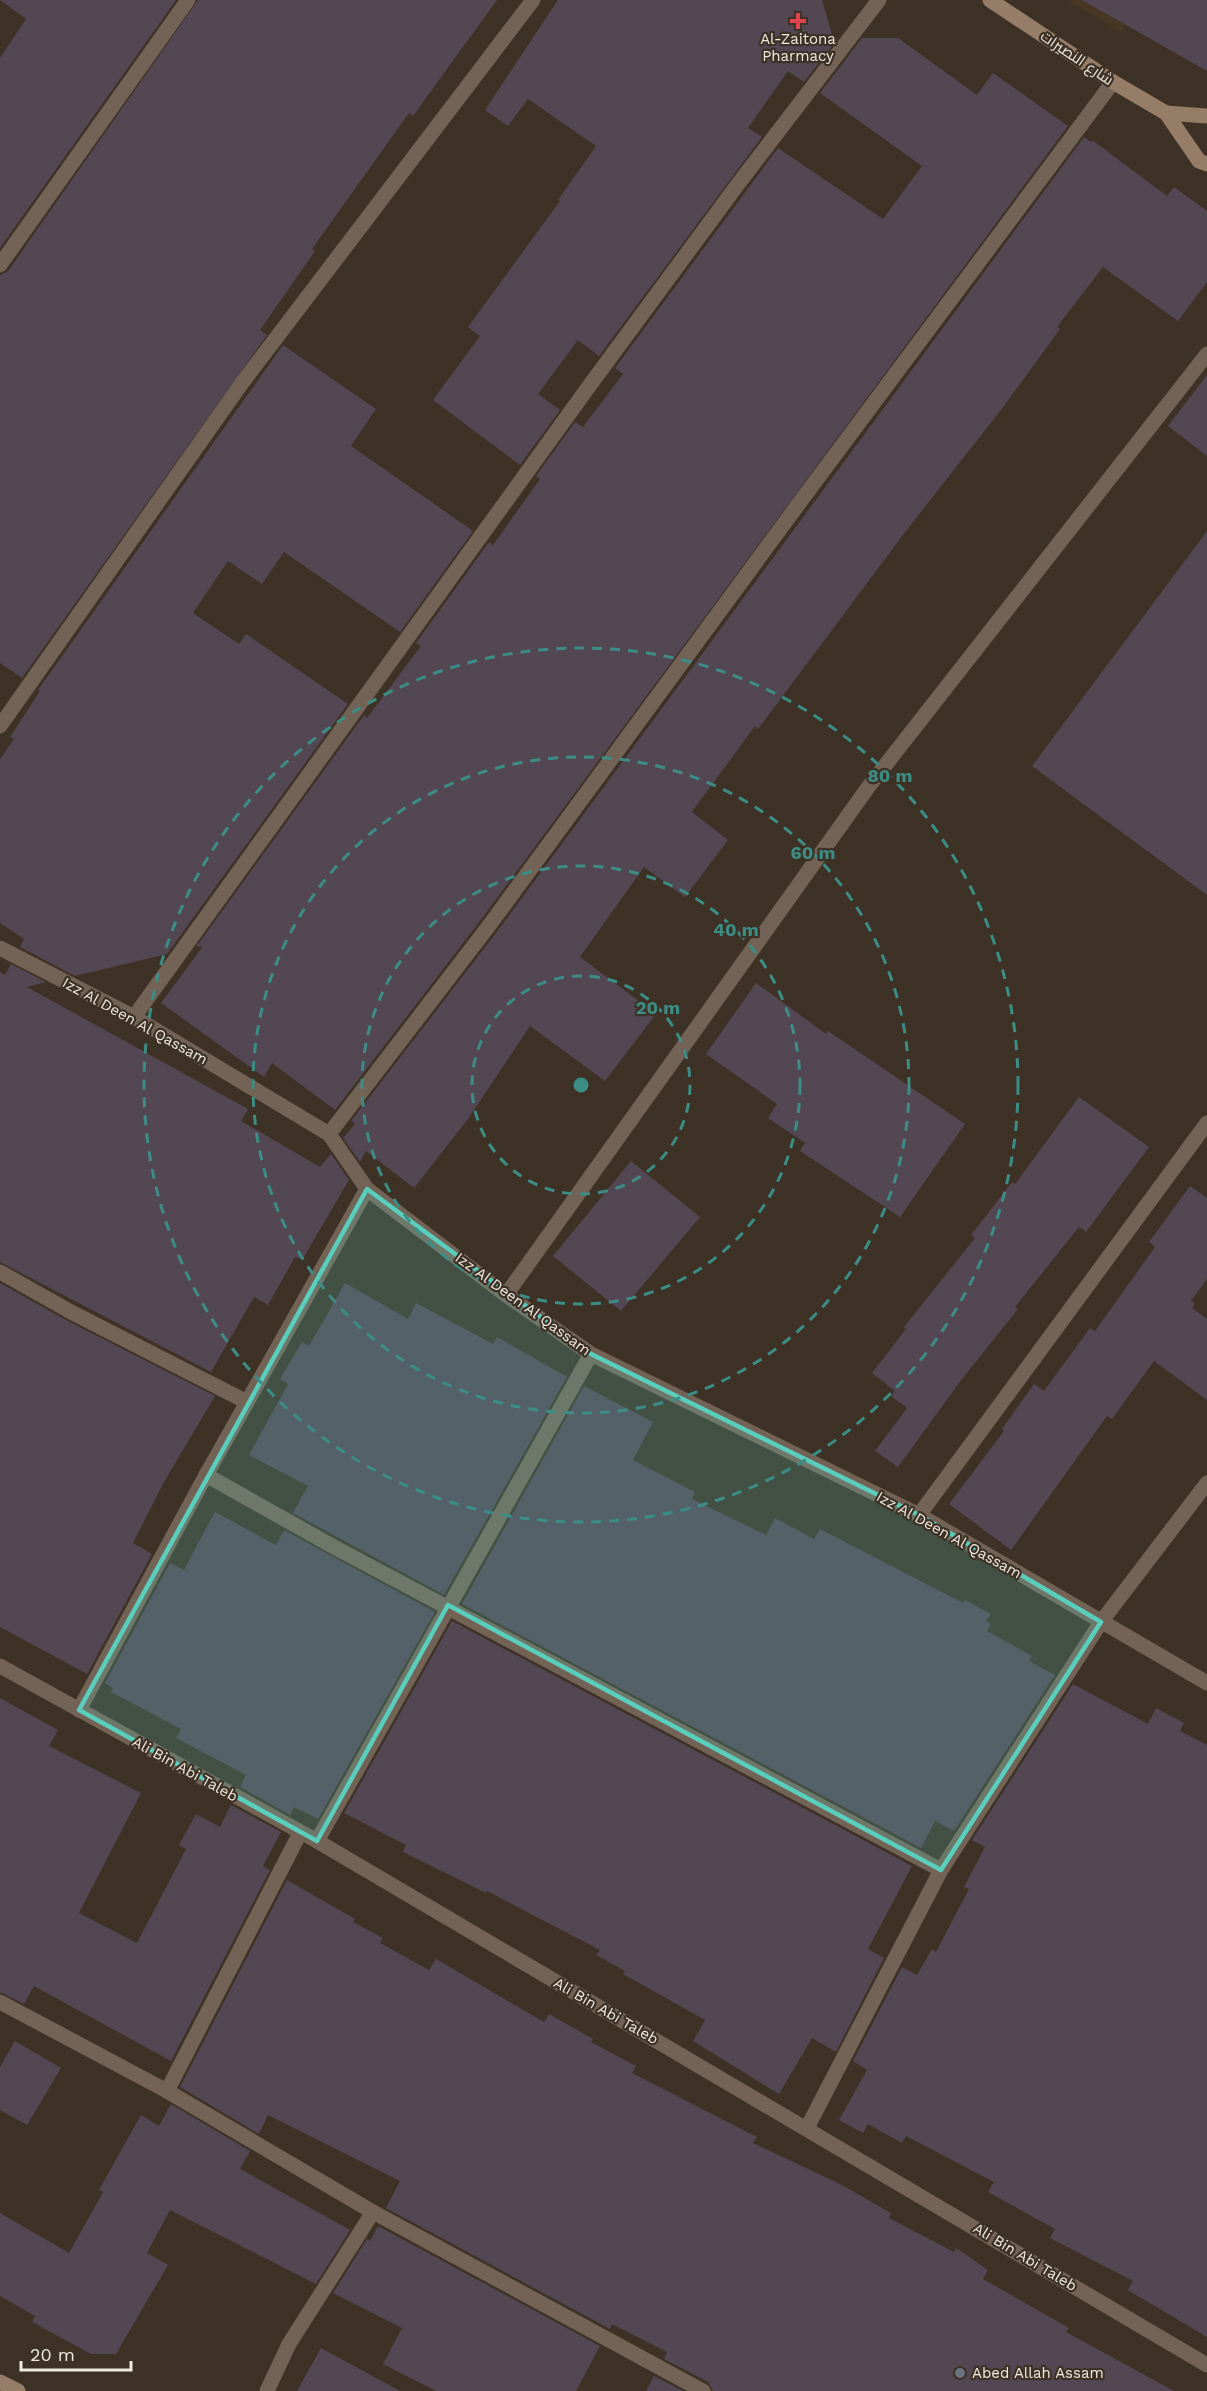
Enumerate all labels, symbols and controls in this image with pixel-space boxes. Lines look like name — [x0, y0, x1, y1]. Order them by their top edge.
marker: Al-Zaitona Pharmacy — [791, 14, 805, 28]
street label: شارع النصيرات — [1036, 27, 1117, 91]
place label: Al-Zaitona Pharmacy — [760, 30, 836, 65]
text: 80 m — [868, 765, 912, 786]
text: 60 m — [791, 842, 835, 863]
text: 40 m — [713, 919, 759, 940]
street label: Izz Al Deen Al Qassam — [59, 974, 211, 1068]
text: 20 m — [636, 997, 680, 1018]
centre of rings — [571, 1075, 591, 1095]
street label: Izz Al Deen Al Qassam — [452, 1249, 594, 1359]
street label: Izz Al Deen Al Qassam — [873, 1488, 1025, 1582]
street label: Ali Bin Abi Taleb — [129, 1733, 241, 1805]
street label: Ali Bin Abi Taleb — [550, 1974, 662, 2048]
street label: Ali Bin Abi Taleb — [970, 2219, 1080, 2295]
scale bar — [21, 2334, 130, 2372]
text: 20 m — [30, 2344, 75, 2365]
place label: Abed Allah Assam — [972, 2364, 1104, 2382]
marker: Abed Allah Assam — [953, 2366, 967, 2380]

